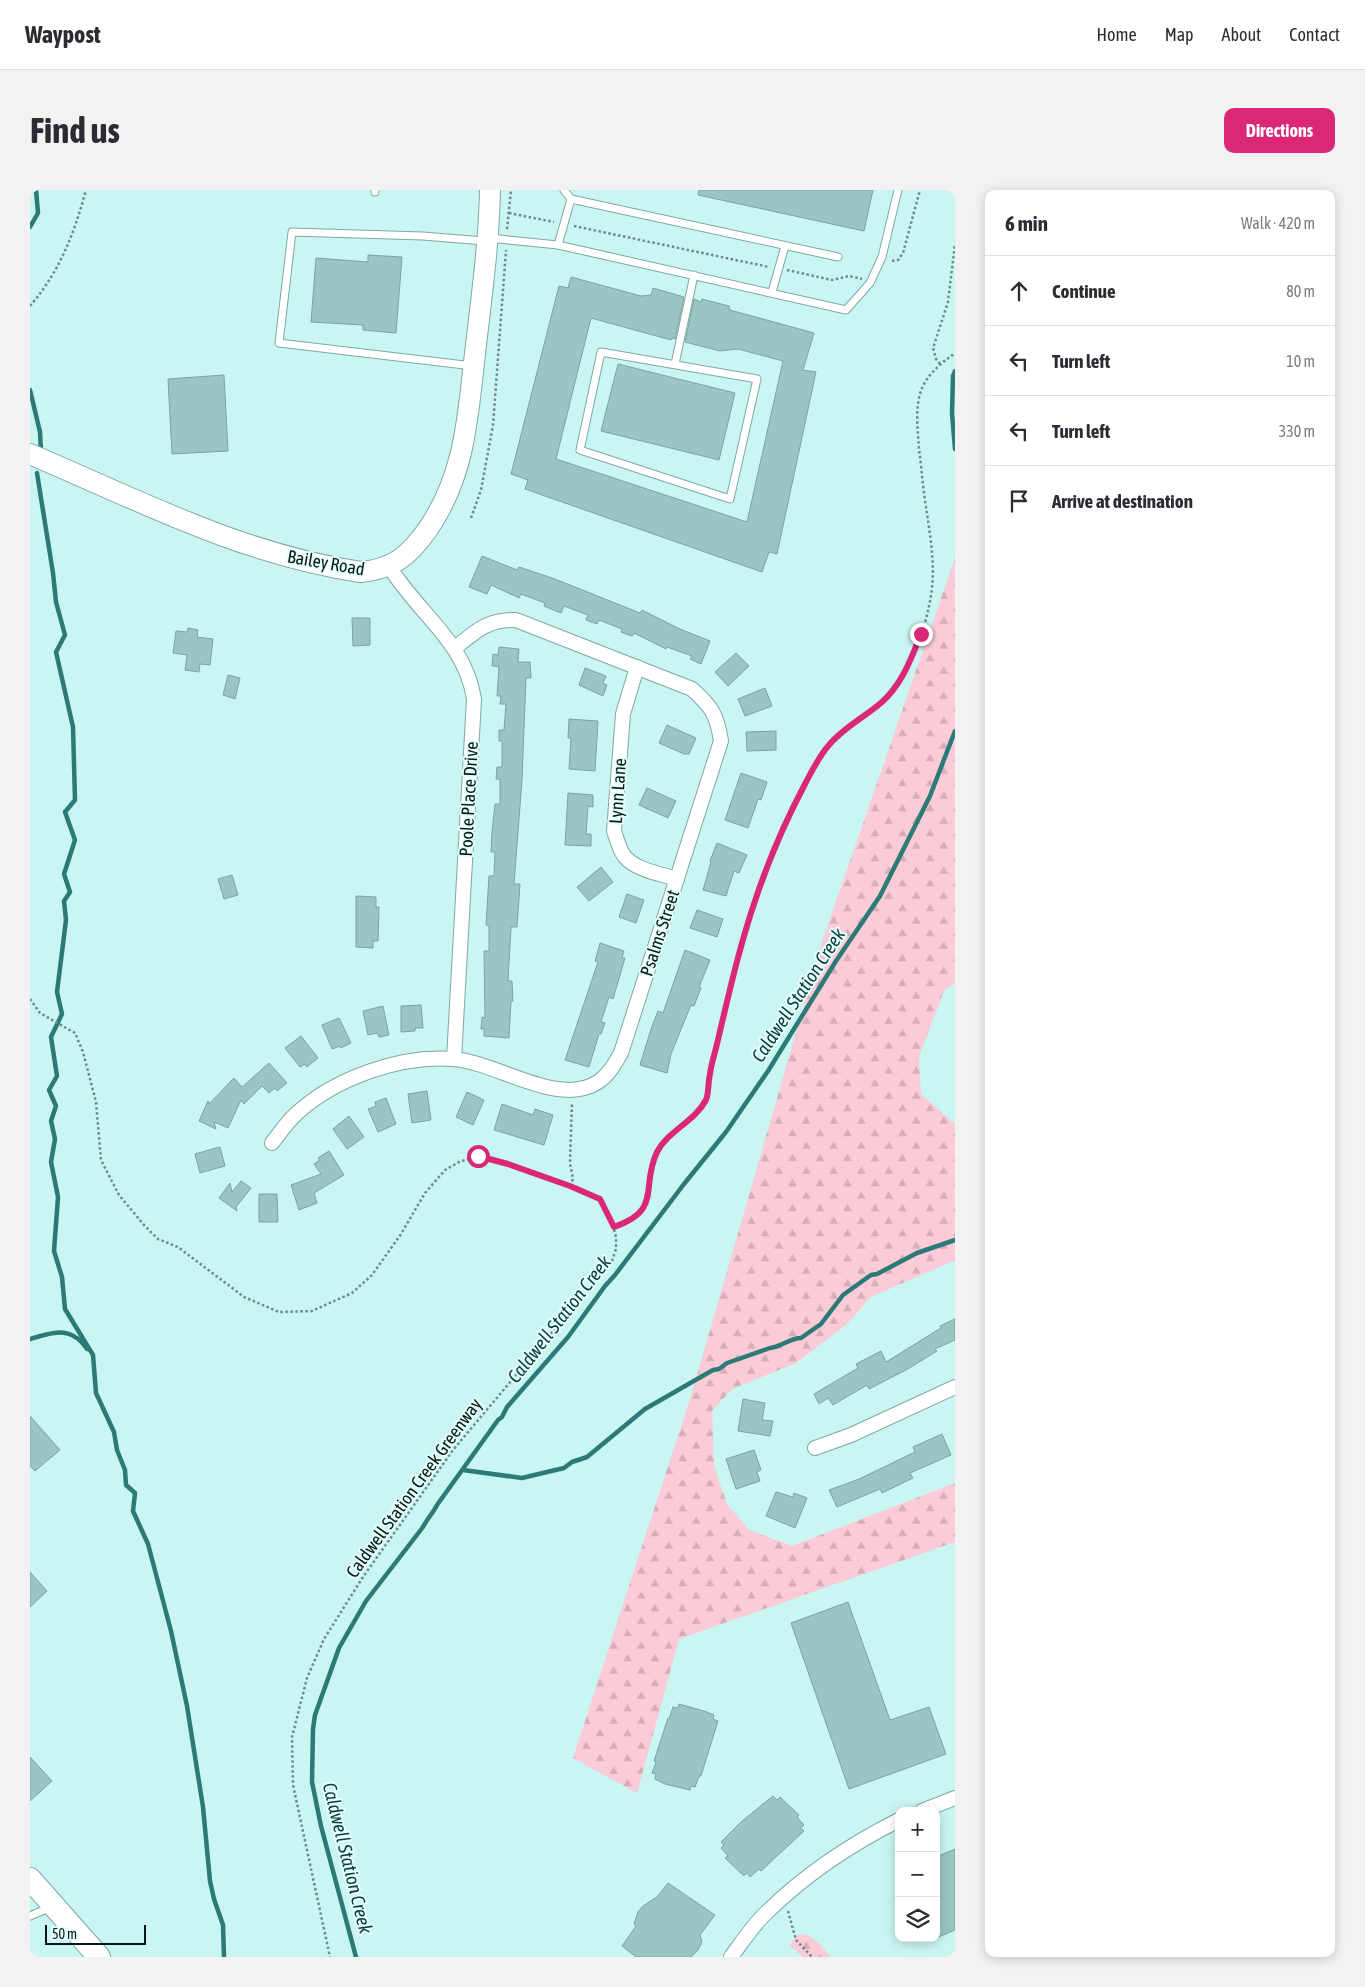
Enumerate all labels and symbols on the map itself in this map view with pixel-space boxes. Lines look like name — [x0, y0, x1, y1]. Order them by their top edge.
street label: Bailey Road — [286, 545, 366, 580]
route end — [910, 623, 933, 646]
street label: Poole Place Drive — [455, 741, 482, 857]
street label: Lynn Lane — [605, 757, 630, 825]
street label: Psalms Street — [636, 887, 683, 979]
water label: Caldwell Station Creek — [747, 923, 850, 1066]
route start — [467, 1145, 490, 1168]
water label: Caldwell Station Creek — [503, 1251, 616, 1387]
street label: Caldwell Station Creek Greenway — [341, 1394, 486, 1582]
water label: Caldwell Station Creek — [319, 1780, 378, 1937]
scale bar — [45, 1922, 146, 1945]

